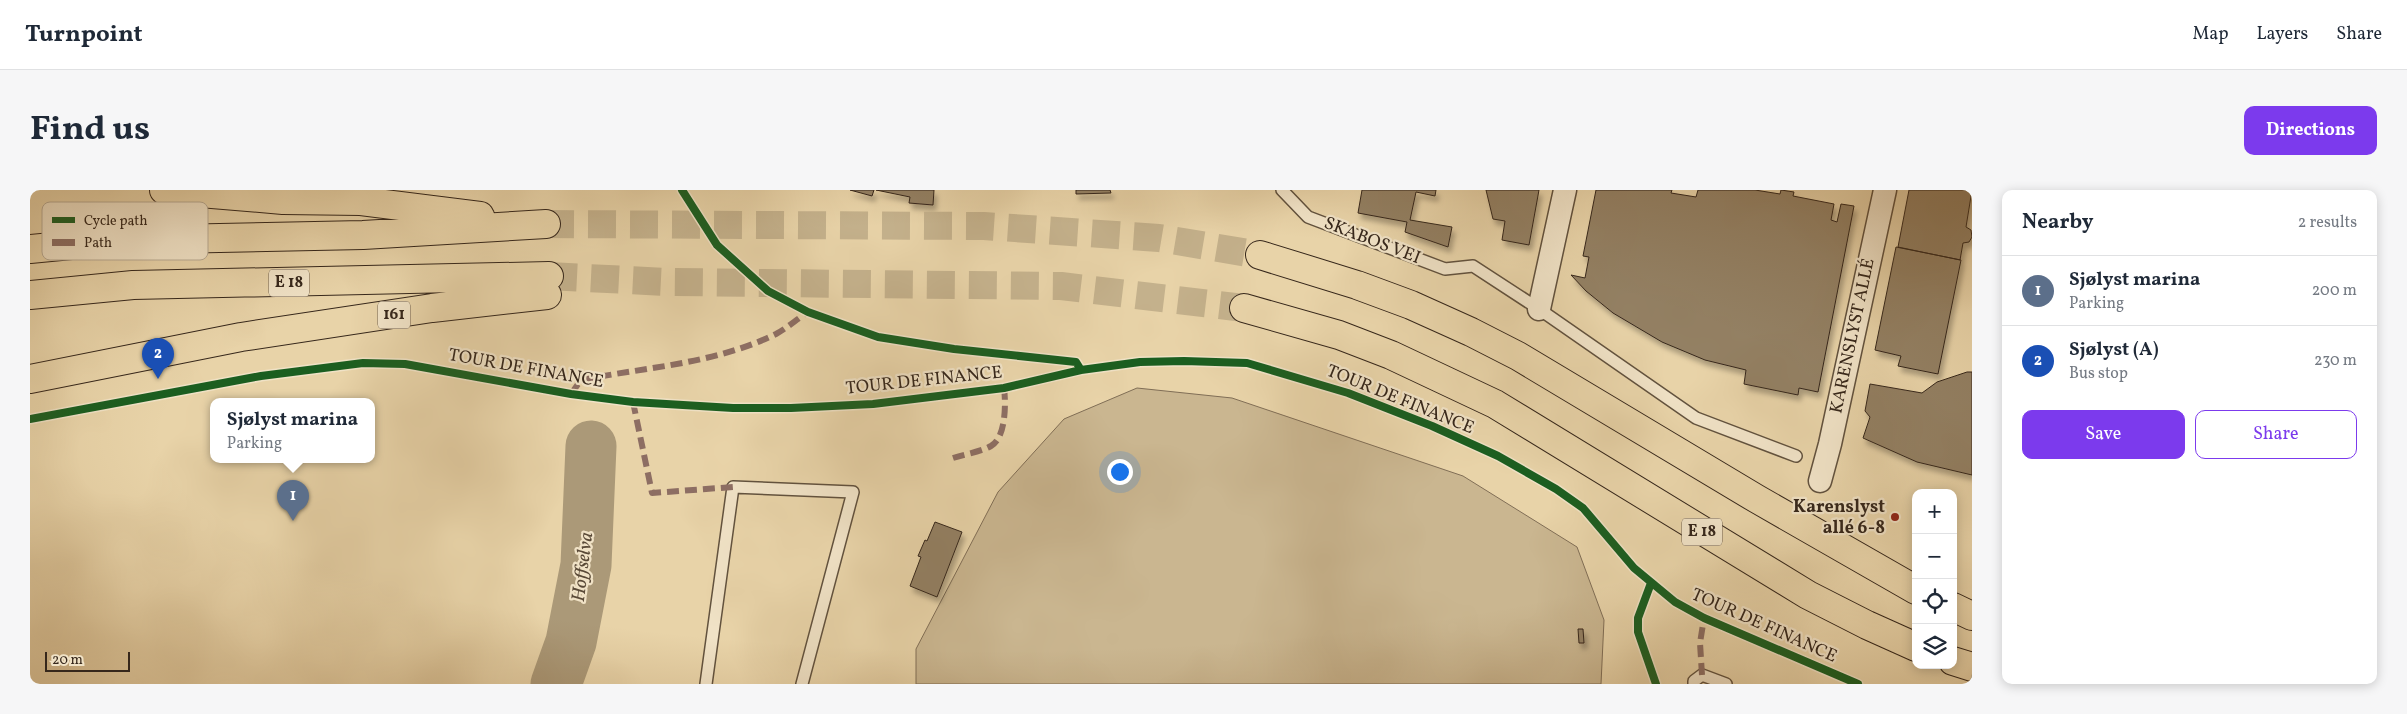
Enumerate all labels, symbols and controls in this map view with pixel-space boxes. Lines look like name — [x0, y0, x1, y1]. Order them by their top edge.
text: Turnpoint — [25, 18, 143, 52]
text: Map — [2192, 22, 2228, 47]
text: Layers — [2256, 22, 2308, 47]
text: Share — [2336, 22, 2382, 47]
text: Find us — [30, 106, 150, 154]
button: Directions — [2244, 106, 2377, 155]
legend — [42, 202, 208, 260]
text: Nearby — [2022, 208, 2093, 237]
street label: SKABOS VEI — [1320, 211, 1424, 271]
text: Cycle path — [84, 212, 148, 231]
text: 2 results — [2298, 212, 2357, 234]
text: Path — [84, 234, 112, 253]
street label: KARENSLYST ALLÉ — [1824, 256, 1882, 416]
text: Sjølyst marina — [2069, 267, 2200, 293]
road number: E 18 — [269, 270, 309, 296]
text: 1 — [2035, 280, 2041, 302]
text: 200 m — [2312, 280, 2357, 302]
text: Parking — [2069, 293, 2124, 315]
road number: 161 — [378, 302, 410, 328]
text: Sjølyst (A) — [2069, 337, 2159, 363]
pin: 2 — [142, 338, 174, 379]
street label: TOUR DE FINANCE — [446, 343, 606, 395]
text: 2 — [2034, 350, 2042, 372]
text: 230 m — [2314, 350, 2357, 372]
street label: TOUR DE FINANCE — [1322, 359, 1478, 441]
street label: TOUR DE FINANCE — [845, 360, 1004, 402]
text: Bus stop — [2069, 363, 2128, 385]
popup — [210, 398, 375, 463]
text: Sjølyst marina — [227, 407, 358, 433]
button: Save — [2022, 410, 2185, 459]
button: Share — [2195, 410, 2357, 459]
text: Parking — [227, 433, 282, 455]
your location — [1107, 459, 1133, 485]
pin: 1 — [277, 480, 309, 521]
map controls — [1912, 489, 1957, 669]
button: + — [1912, 489, 1957, 534]
place label: Karenslyst allé 6-8 — [1793, 495, 1885, 541]
marker: Karenslyst allé 6-8 — [1889, 511, 1901, 523]
road number: E 18 — [1682, 518, 1722, 546]
water label: Hoffselva — [566, 531, 600, 603]
button: − — [1912, 534, 1957, 579]
button: locate — [1912, 579, 1957, 624]
street label: TOUR DE FINANCE — [1687, 583, 1841, 669]
button: layers — [1912, 624, 1957, 669]
scale bar — [45, 649, 130, 672]
text: 20 m — [52, 651, 83, 670]

